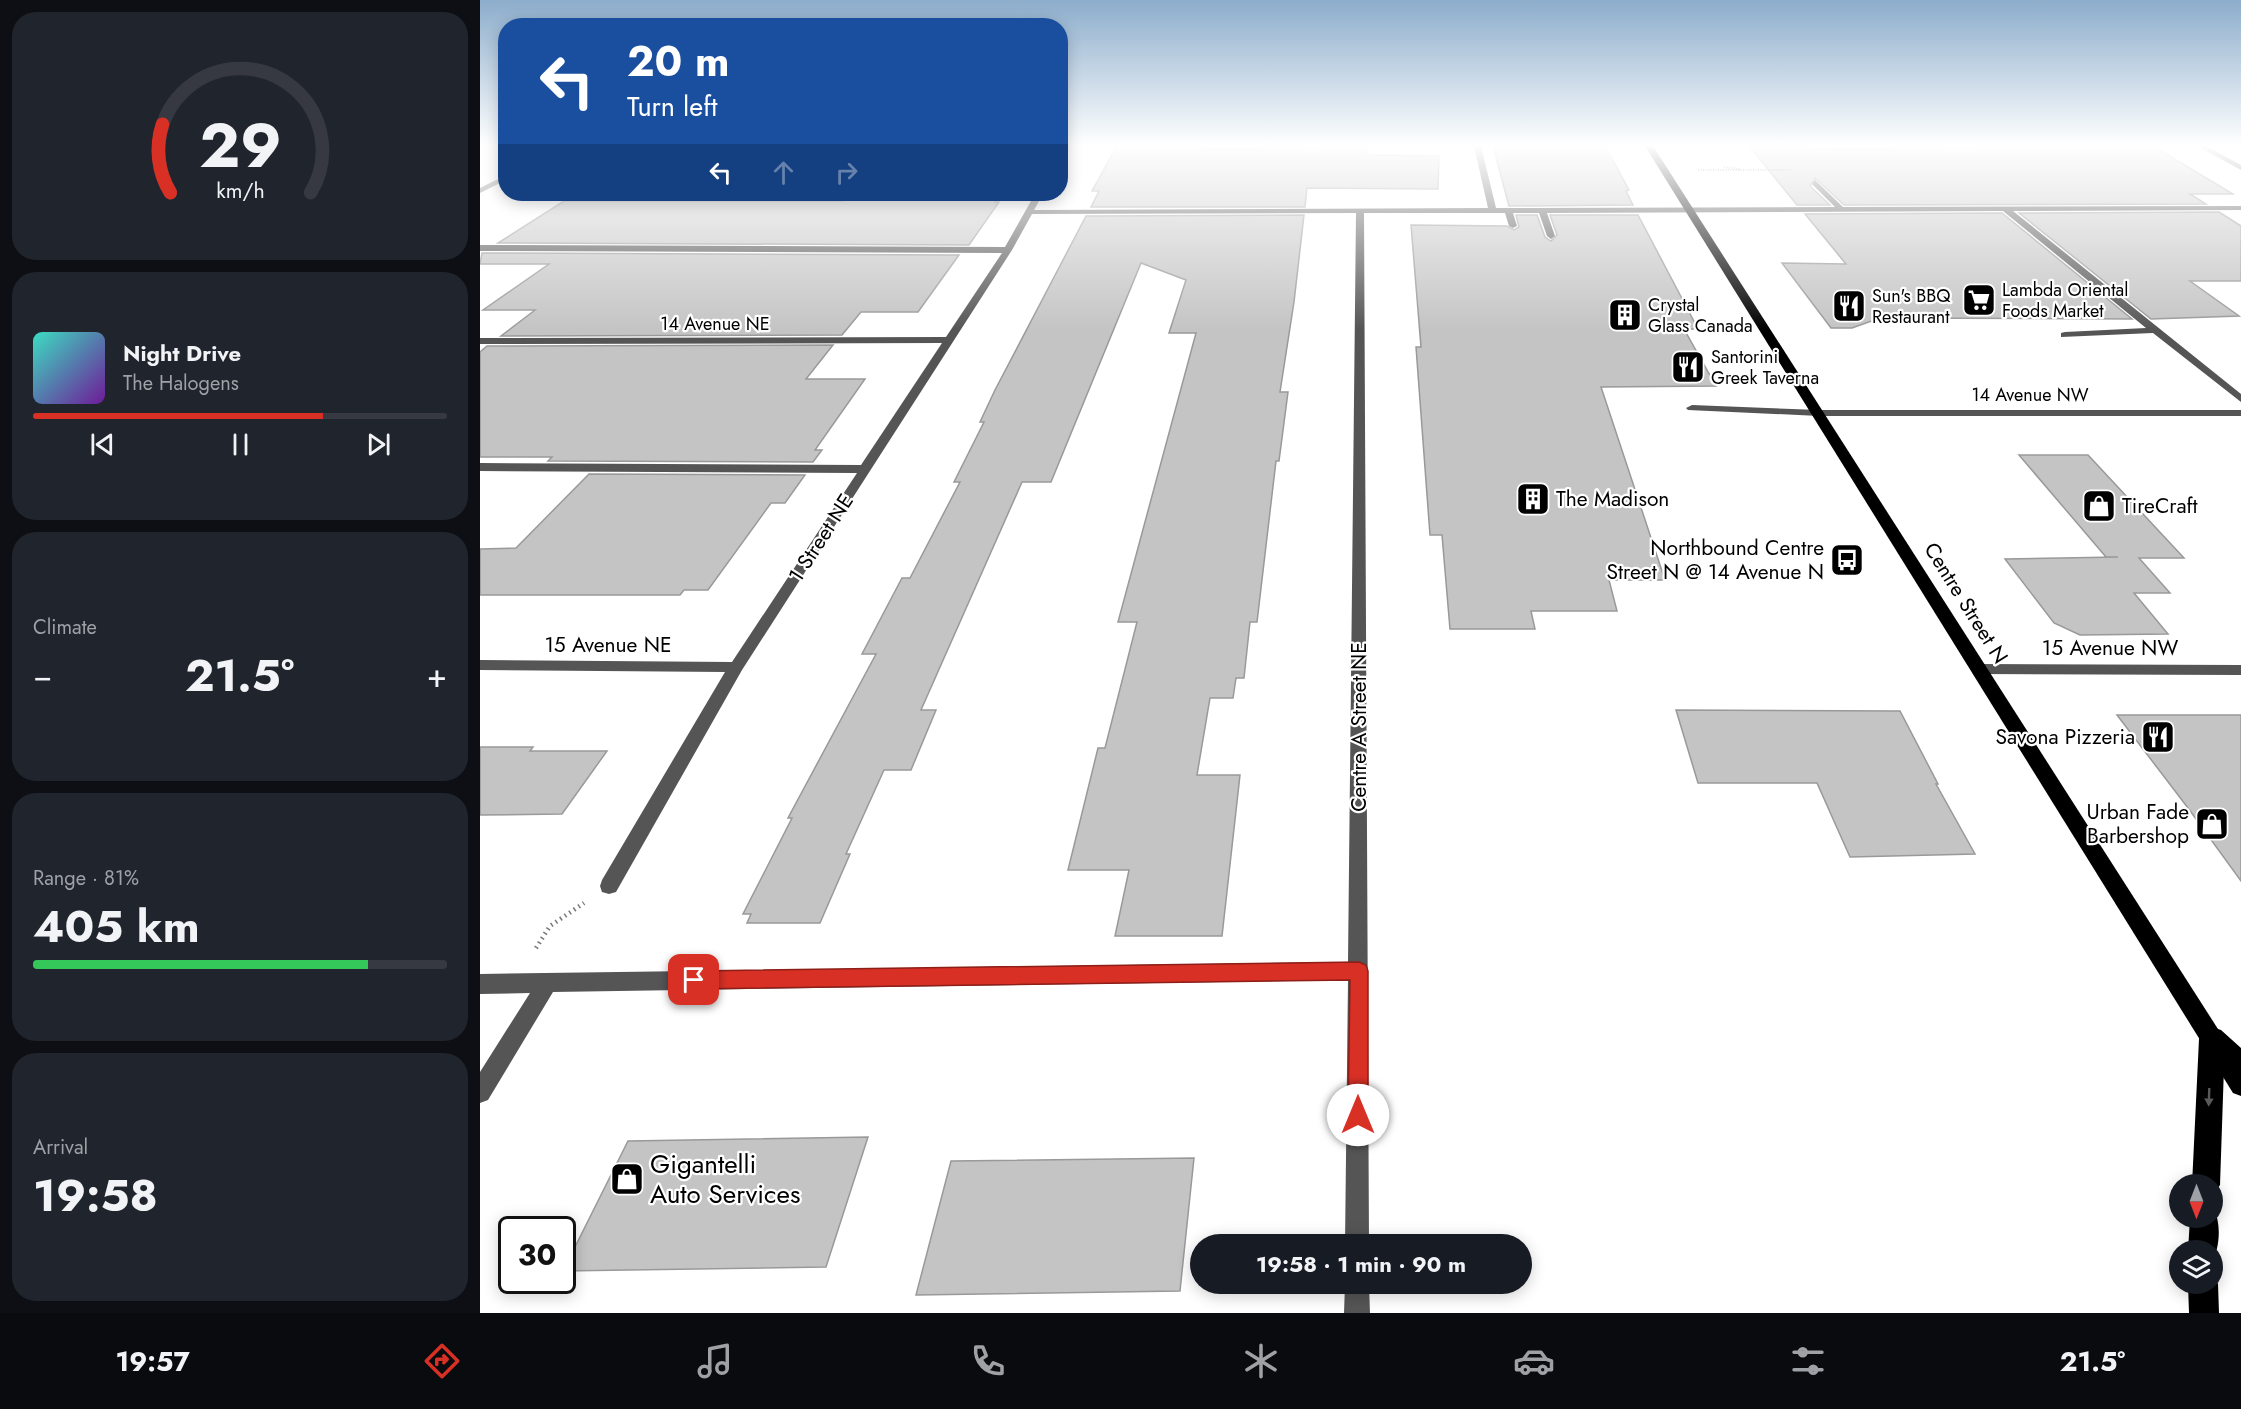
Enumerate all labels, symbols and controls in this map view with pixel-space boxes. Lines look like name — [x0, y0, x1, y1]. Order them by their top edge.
text: 20 m — [627, 31, 729, 92]
icon: left — [528, 42, 606, 120]
text: Turn left — [627, 87, 717, 126]
text: 29 — [199, 100, 281, 190]
icon: left — [704, 156, 737, 189]
icon: ahead — [767, 156, 800, 189]
icon: right — [830, 156, 863, 189]
text: km/h — [216, 175, 264, 206]
place label: Lambda Oriental Foods Market — [2002, 277, 2128, 324]
supermarket icon: Lambda Oriental Foods Market — [1961, 282, 1997, 318]
place label: Sun's BBQ Restaurant — [1872, 283, 1951, 330]
restaurant icon: Sun's BBQ Restaurant — [1831, 288, 1867, 324]
place label: Crystal Glass Canada — [1648, 292, 1753, 339]
building icon: Crystal Glass Canada — [1607, 297, 1643, 333]
street label: 14 Avenue NE — [660, 311, 770, 337]
text: Night Drive — [123, 337, 241, 369]
place label: Santorini Greek Taverna — [1711, 344, 1819, 391]
restaurant icon: Santorini Greek Taverna — [1670, 349, 1706, 385]
text: The Halogens — [123, 369, 239, 398]
street label: 14 Avenue NW — [1971, 382, 2089, 408]
icon: previous — [86, 428, 119, 461]
icon: pause — [224, 428, 257, 461]
icon: next — [362, 428, 395, 461]
building icon: The Madison — [1515, 481, 1551, 517]
place label: The Madison — [1556, 484, 1669, 514]
street label: 1 Street NE — [781, 488, 861, 588]
shop icon: TireCraft — [2081, 488, 2117, 524]
place label: TireCraft — [2122, 491, 2198, 521]
place label: Northbound Centre Street N @ 14 Avenue N — [1607, 533, 1824, 587]
street label: Centre Street N — [1917, 537, 2015, 669]
bus stop icon: Northbound Centre Street N @ 14 Avenue N — [1829, 542, 1865, 578]
text: Climate — [33, 613, 97, 642]
street label: 15 Avenue NE — [544, 630, 672, 660]
street label: 15 Avenue NW — [2042, 633, 2178, 663]
street label: Centre A Street NE — [1344, 642, 1374, 812]
text: 21.5° — [185, 643, 294, 708]
text: − — [33, 652, 52, 699]
text: + — [427, 652, 447, 699]
restaurant icon: Savona Pizzeria — [2140, 719, 2176, 755]
place label: Savona Pizzeria — [1995, 722, 2135, 752]
place label: Urban Fade Barbershop — [2086, 797, 2189, 851]
shop icon: Urban Fade Barbershop — [2194, 806, 2230, 842]
text: Range · 81% — [33, 864, 139, 893]
text: 405 km — [33, 894, 200, 959]
pin — [668, 954, 719, 1005]
icon: arrive — [677, 963, 710, 996]
position arrow — [1326, 1083, 1390, 1147]
one-way arrow — [2205, 1088, 2214, 1107]
text: Arrival — [33, 1133, 88, 1162]
place label: Gigantelli Auto Services — [650, 1145, 800, 1213]
shop icon: Gigantelli Auto Services — [609, 1161, 645, 1197]
text: 19:58 — [33, 1163, 158, 1228]
north arrow — [2169, 1174, 2223, 1228]
map controls — [2169, 1174, 2223, 1294]
speed limit sign: 30 — [498, 1216, 576, 1294]
button: layers — [2169, 1240, 2223, 1294]
text: 19:58 · 1 min · 90 m — [1256, 1248, 1466, 1280]
icon: directions — [421, 1340, 463, 1382]
icon: music — [694, 1340, 736, 1382]
icon: phone — [967, 1340, 1009, 1382]
icon: climate — [1240, 1340, 1282, 1382]
icon: car — [1513, 1340, 1555, 1382]
icon: filters — [1787, 1340, 1829, 1382]
text: 19:57 — [116, 1342, 190, 1381]
text: 21.5° — [2060, 1342, 2125, 1381]

